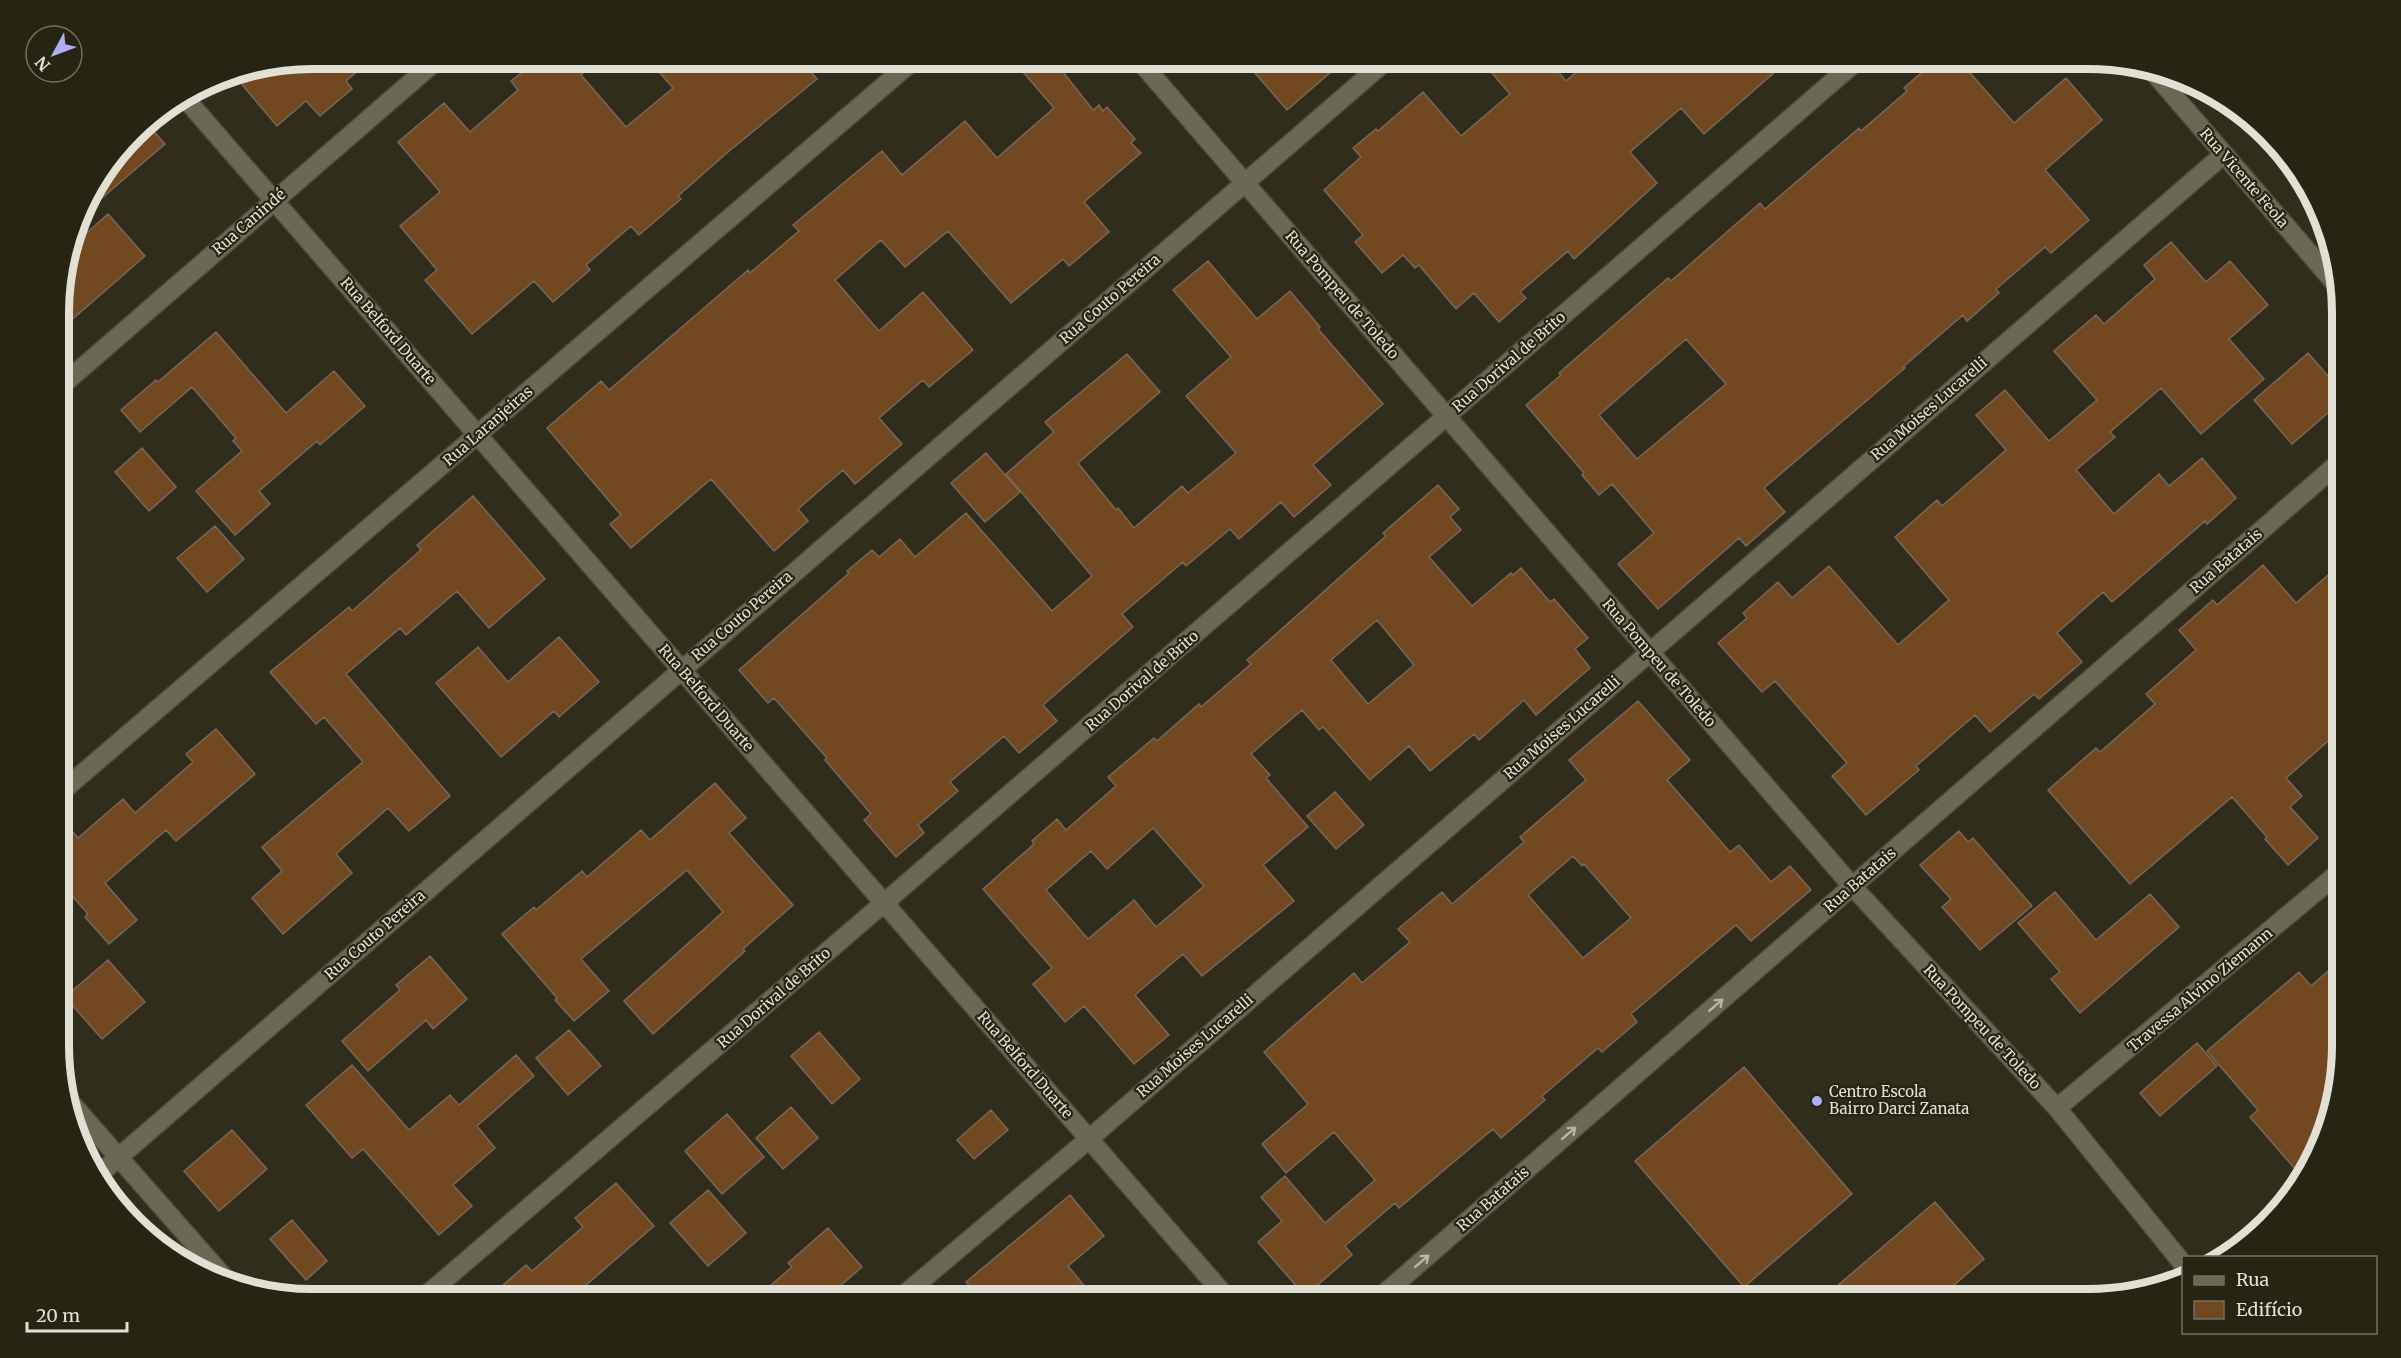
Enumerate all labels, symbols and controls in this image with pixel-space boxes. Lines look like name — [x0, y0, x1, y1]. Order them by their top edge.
north arrow — [24, 24, 84, 84]
text: N — [31, 52, 54, 75]
street label: Rua Vicente Feola — [2196, 124, 2293, 231]
street label: Rua Canindé — [208, 185, 289, 259]
street label: Rua Pompeu de Toledo — [1281, 227, 1404, 363]
street label: Rua Couto Pereira — [1055, 250, 1164, 348]
street label: Rua Belford Duarte — [337, 273, 440, 388]
street label: Rua Dorival de Brito — [1448, 307, 1569, 416]
street label: Rua Moises Lucarelli — [1867, 353, 1991, 464]
street label: Rua Laranjeiras — [439, 382, 536, 470]
street label: Rua Batatais — [2186, 524, 2266, 597]
street label: Rua Couto Pereira — [687, 567, 796, 665]
street label: Rua Pompeu de Toledo — [1598, 595, 1721, 731]
street label: Rua Dorival de Brito — [1081, 626, 1202, 735]
street label: Rua Belford Duarte — [655, 640, 758, 755]
street label: Rua Moises Lucarelli — [1500, 672, 1624, 783]
street label: Rua Batatais — [1820, 843, 1900, 916]
street label: Rua Couto Pereira — [320, 886, 429, 984]
street label: Travessa Alvino Ziemann — [2123, 923, 2276, 1056]
street label: Rua Dorival de Brito — [713, 943, 834, 1052]
street label: Rua Pompeu de Toledo — [1919, 960, 2045, 1093]
street label: Rua Moises Lucarelli — [1133, 990, 1257, 1101]
one-way arrow — [1708, 998, 1723, 1012]
street label: Rua Belford Duarte — [974, 1007, 1077, 1122]
place label: Centro Escola Bairro Darci Zanata — [1829, 1082, 1969, 1118]
marker: Centro Escola Bairro Darci Zanata — [1810, 1094, 1824, 1108]
one-way arrow — [1561, 1126, 1576, 1140]
street label: Rua Batatais — [1453, 1162, 1533, 1235]
one-way arrow — [1414, 1254, 1429, 1268]
legend — [2182, 1256, 2377, 1334]
text: Rua — [2236, 1268, 2270, 1291]
scale bar — [27, 1295, 128, 1333]
text: Edifício — [2236, 1298, 2302, 1321]
text: 20 m — [36, 1304, 80, 1327]

